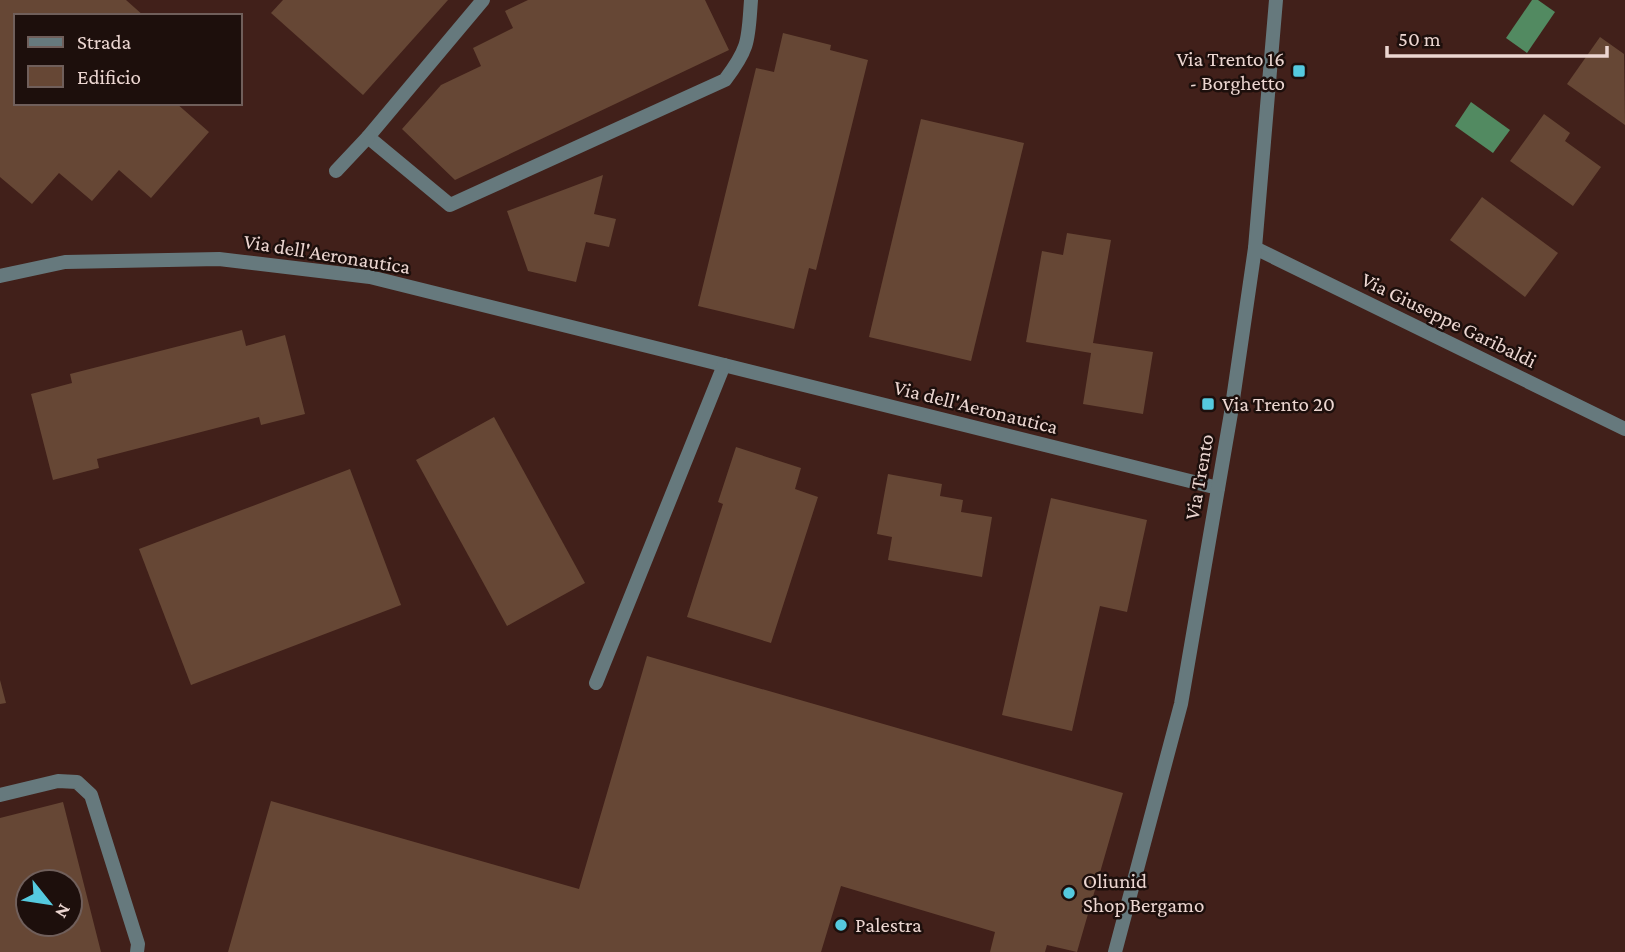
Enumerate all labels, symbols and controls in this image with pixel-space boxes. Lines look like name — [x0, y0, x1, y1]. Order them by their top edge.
legend — [14, 14, 242, 105]
scale bar — [1387, 14, 1608, 58]
text: 50 m — [1398, 27, 1441, 51]
text: Strada — [77, 30, 132, 54]
place label: Via Trento 16 - Borghetto — [1176, 47, 1285, 95]
marker: Via Trento 16 - Borghetto — [1291, 63, 1307, 79]
text: Edificio — [77, 65, 141, 89]
street label: Via dell'Aeronautica — [242, 229, 412, 279]
street label: Via Giuseppe Garibaldi — [1357, 267, 1541, 373]
street label: Via dell'Aeronautica — [891, 375, 1061, 439]
place label: Via Trento 20 — [1222, 392, 1335, 416]
marker: Via Trento 20 — [1200, 396, 1216, 412]
street label: Via Trento — [1180, 432, 1218, 522]
north arrow — [14, 868, 84, 938]
place label: Oliunid Shop Bergamo — [1083, 869, 1204, 917]
marker: Oliunid Shop Bergamo — [1061, 885, 1077, 901]
text: N — [51, 900, 76, 922]
place label: Palestra — [855, 913, 922, 937]
marker: Palestra — [833, 917, 849, 933]

